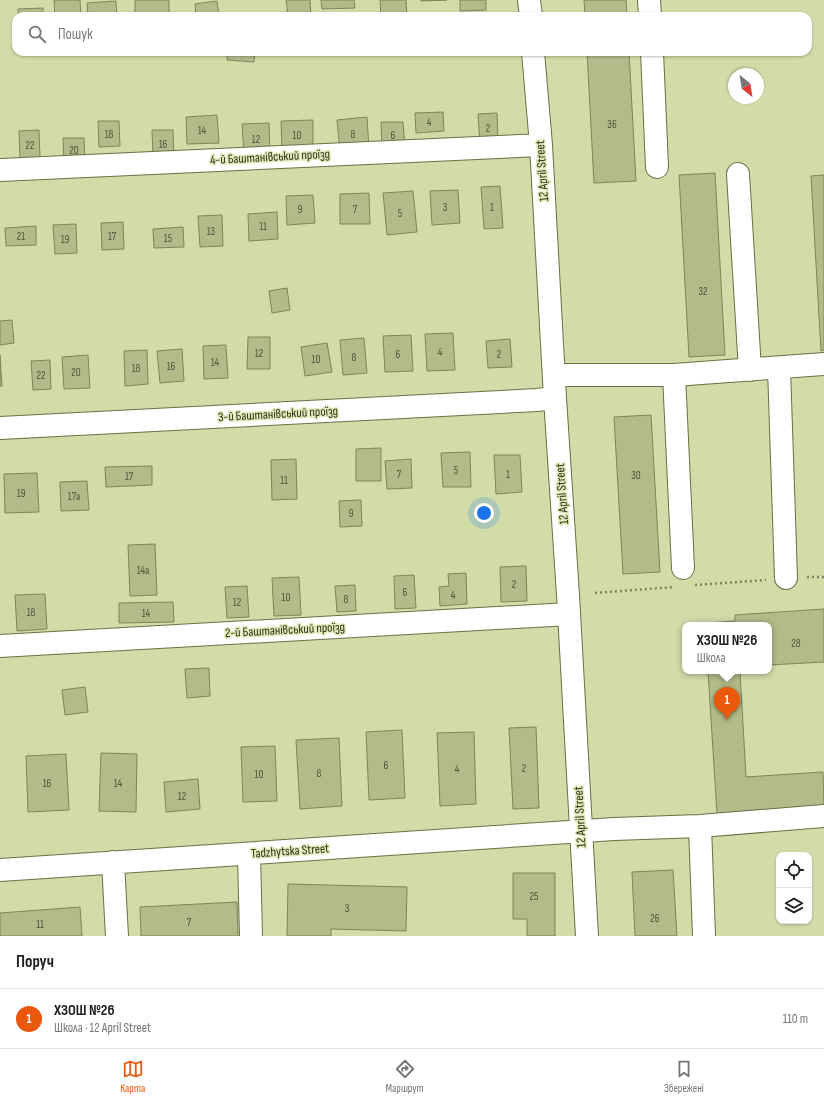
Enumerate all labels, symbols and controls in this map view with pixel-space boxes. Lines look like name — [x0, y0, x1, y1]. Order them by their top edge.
search box — [12, 12, 812, 56]
icon: search — [26, 23, 48, 45]
text: Пошук — [58, 25, 93, 44]
north arrow — [728, 68, 764, 104]
house number: 4 — [427, 116, 432, 129]
house number: 36 — [607, 118, 617, 131]
house number: 2 — [486, 122, 491, 135]
house number: 14 — [198, 124, 207, 137]
house number: 18 — [105, 128, 114, 141]
house number: 8 — [351, 128, 356, 141]
house number: 10 — [293, 129, 301, 142]
house number: 6 — [391, 129, 396, 142]
house number: 12 — [252, 133, 261, 146]
house number: 16 — [159, 138, 168, 151]
house number: 22 — [25, 139, 35, 152]
street label: 12 April Street — [532, 140, 552, 202]
house number: 20 — [69, 144, 79, 157]
street label: 4-й Баштанівський проїзд — [210, 146, 330, 168]
house number: 3 — [443, 201, 448, 214]
house number: 1 — [490, 201, 494, 214]
house number: 9 — [298, 203, 303, 216]
house number: 7 — [353, 203, 358, 216]
house number: 5 — [398, 207, 402, 220]
house number: 11 — [259, 220, 267, 233]
house number: 13 — [207, 225, 216, 238]
house number: 21 — [17, 230, 25, 243]
house number: 17 — [108, 230, 117, 243]
house number: 15 — [164, 232, 172, 245]
house number: 19 — [61, 233, 69, 246]
house number: 32 — [698, 285, 708, 298]
house number: 4 — [438, 346, 443, 359]
house number: 12 — [255, 347, 264, 360]
house number: 6 — [396, 348, 401, 361]
house number: 2 — [497, 348, 502, 361]
house number: 8 — [352, 351, 357, 364]
house number: 10 — [312, 353, 320, 366]
house number: 14 — [211, 356, 220, 369]
house number: 16 — [167, 360, 176, 373]
house number: 18 — [132, 362, 141, 375]
house number: 20 — [71, 366, 81, 379]
house number: 22 — [36, 369, 46, 382]
street label: 3-й Баштанівський проїзд — [218, 403, 338, 425]
street label: 12 April Street — [552, 463, 572, 525]
house number: 5 — [454, 464, 458, 477]
house number: 7 — [397, 468, 402, 481]
house number: 1 — [506, 468, 510, 481]
house number: 30 — [631, 469, 641, 482]
house number: 17 — [125, 470, 134, 483]
house number: 11 — [280, 474, 288, 487]
house number: 19 — [17, 487, 25, 500]
house number: 17а — [68, 490, 80, 503]
your location — [474, 503, 494, 523]
house number: 9 — [349, 507, 354, 520]
house number: 14а — [137, 564, 149, 577]
house number: 2 — [512, 578, 517, 591]
house number: 6 — [403, 586, 408, 599]
house number: 4 — [451, 589, 456, 602]
house number: 10 — [282, 591, 290, 604]
house number: 8 — [344, 593, 349, 606]
house number: 12 — [233, 596, 242, 609]
house number: 18 — [27, 606, 36, 619]
house number: 14 — [142, 607, 151, 620]
street label: 2-й Баштанівський проїзд — [225, 619, 345, 641]
popup — [682, 622, 772, 674]
text: ХЗОШ №26 — [697, 631, 757, 650]
house number: 28 — [791, 637, 801, 650]
text: Школа — [697, 650, 726, 666]
pin: 1 — [714, 687, 740, 720]
house number: 6 — [384, 759, 389, 772]
house number: 2 — [522, 762, 527, 775]
house number: 4 — [455, 763, 460, 776]
house number: 8 — [317, 767, 322, 780]
house number: 10 — [255, 768, 263, 781]
house number: 16 — [43, 777, 52, 790]
house number: 14 — [114, 777, 123, 790]
street label: 12 April Street — [570, 786, 590, 848]
house number: 12 — [178, 790, 187, 803]
street label: Tadzhytska Street — [250, 840, 330, 862]
map controls — [776, 852, 812, 924]
button: locate — [776, 852, 812, 888]
button: layers — [776, 888, 812, 924]
house number: 25 — [530, 890, 538, 903]
house number: 3 — [345, 902, 350, 915]
house number: 26 — [650, 912, 660, 925]
house number: 7 — [187, 916, 192, 929]
house number: 11 — [36, 918, 44, 931]
text: Поруч — [16, 952, 54, 972]
text: ХЗОШ №26 — [54, 1001, 114, 1020]
text: 1 — [26, 1011, 32, 1027]
text: 110 m — [783, 1011, 808, 1027]
text: Школа · 12 April Street — [54, 1020, 151, 1036]
tab: Карта — [120, 1058, 145, 1095]
tab: Маршрут — [386, 1058, 424, 1095]
tab: Збережені — [664, 1058, 704, 1095]

